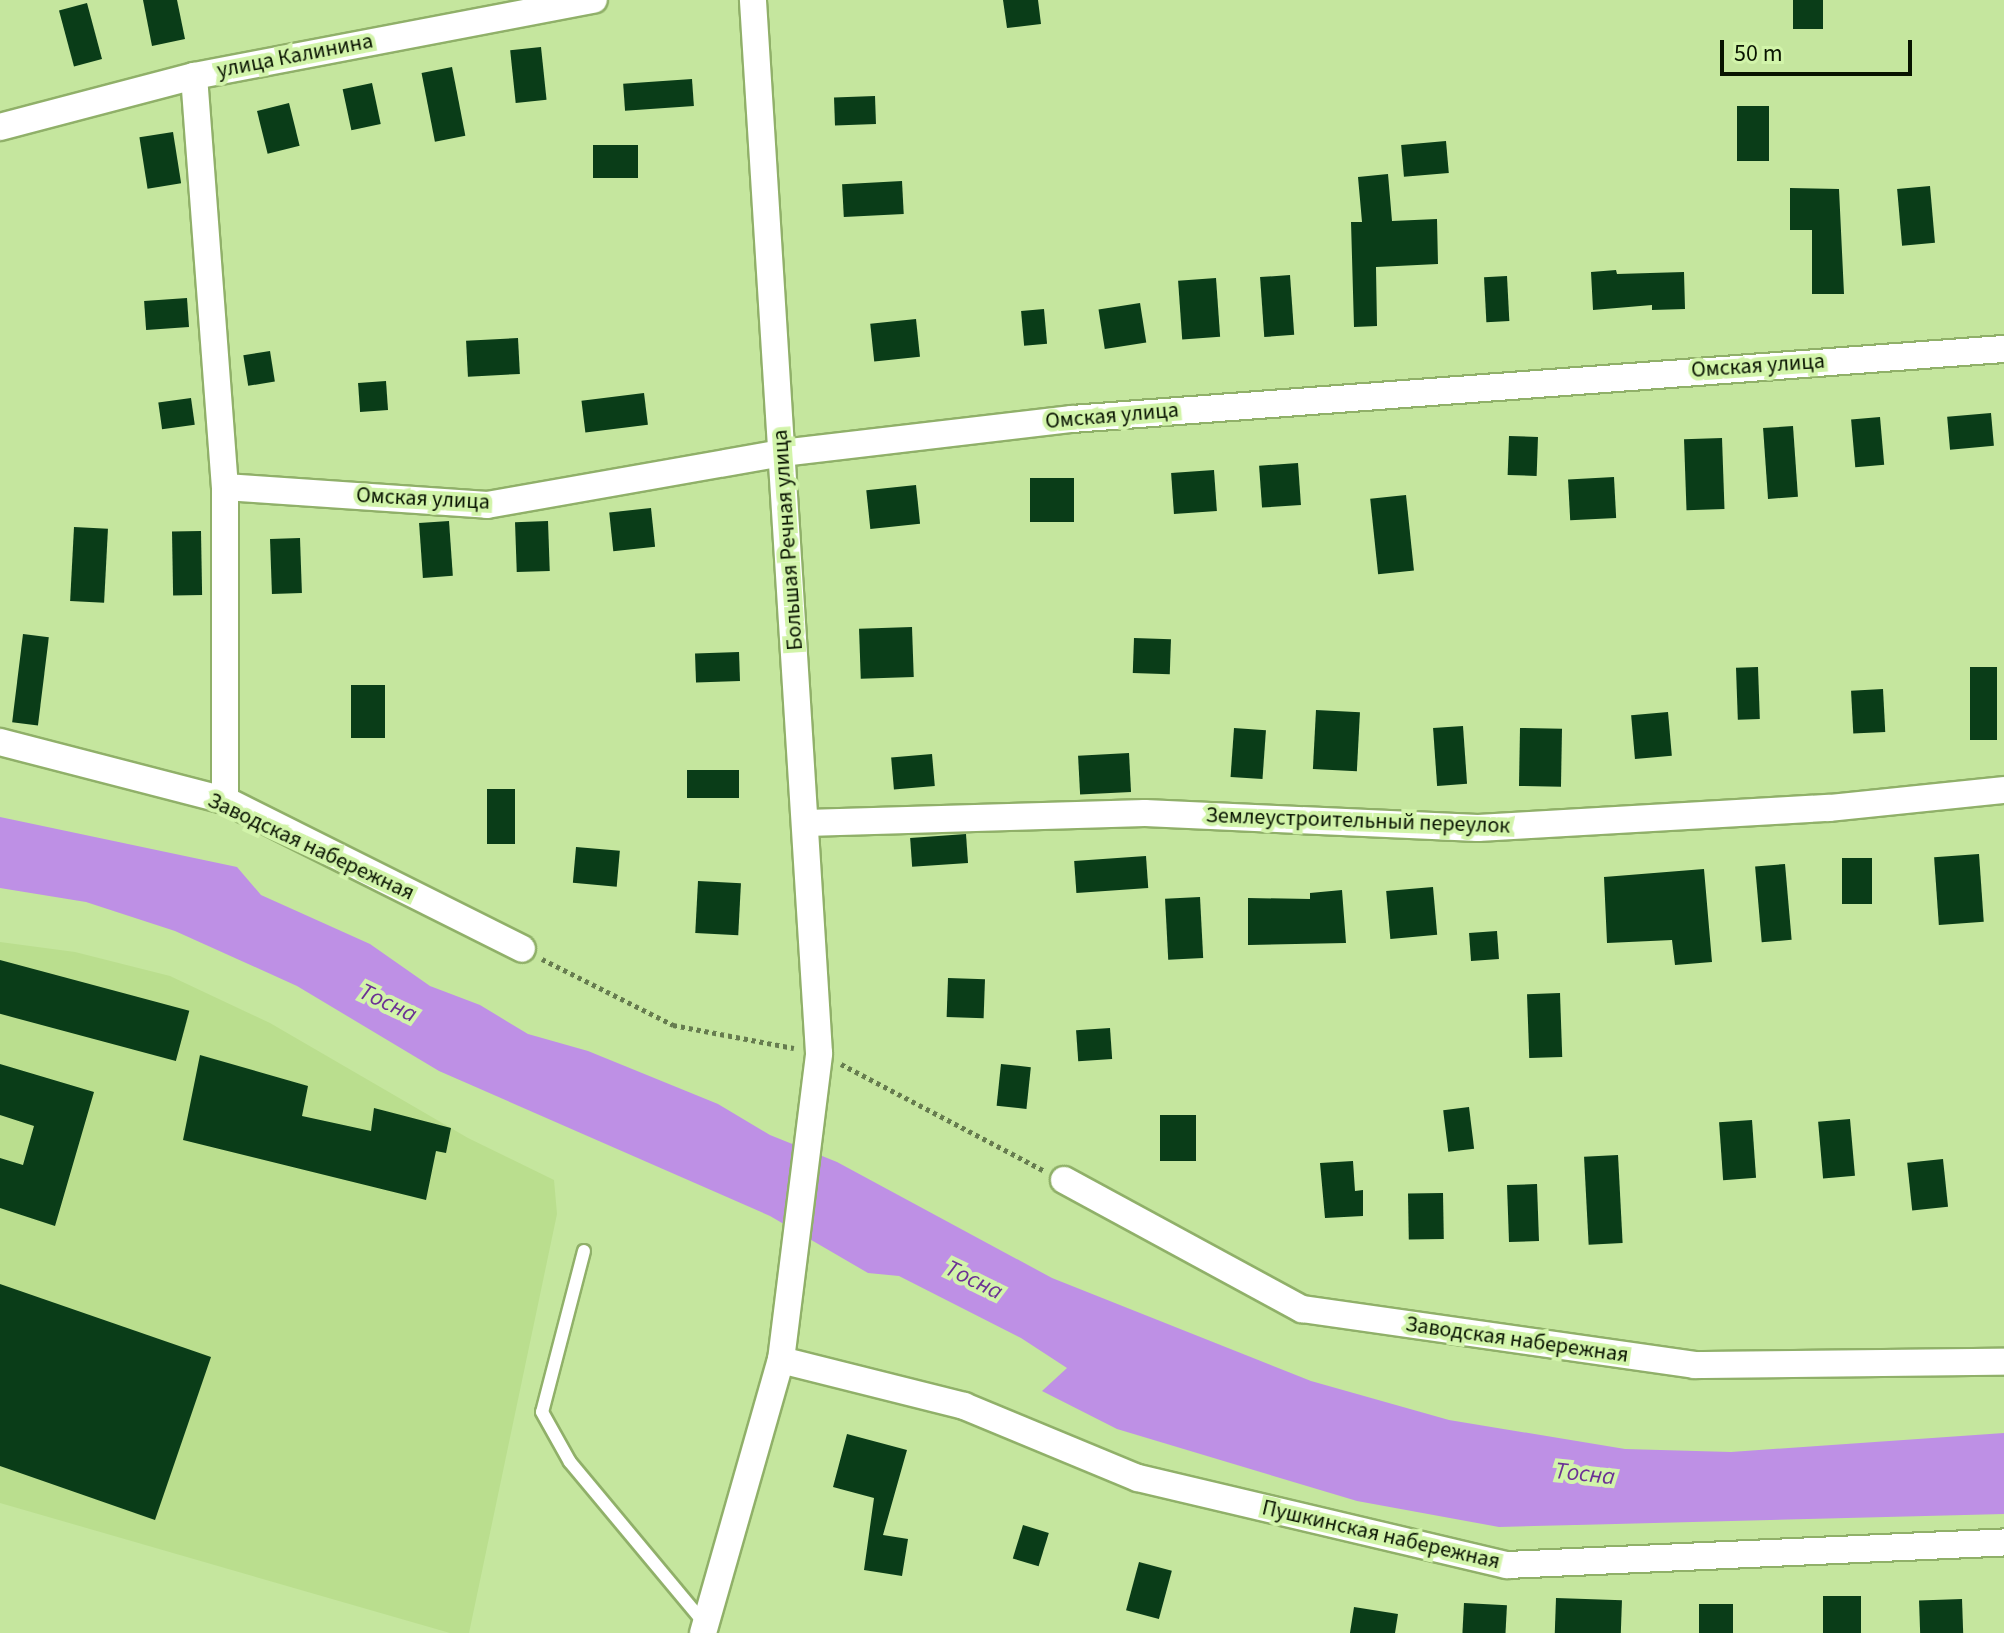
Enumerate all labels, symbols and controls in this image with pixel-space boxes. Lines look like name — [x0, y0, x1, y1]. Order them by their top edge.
scale bar — [1724, 24, 1916, 74]
street label: улица Калинина — [215, 28, 375, 84]
text: 50 m — [1734, 36, 1783, 71]
street label: Омская улица — [1690, 348, 1826, 384]
street label: Омская улица — [1044, 397, 1180, 435]
street label: Большая Речная улица — [767, 429, 809, 651]
street label: Омская улица — [356, 482, 490, 516]
street label: Заводская набережная — [204, 788, 418, 906]
street label: Землеустроительный переулок — [1205, 802, 1511, 840]
water label: Тосна — [354, 977, 422, 1029]
water label: Тосна — [940, 1254, 1008, 1306]
street label: Заводская набережная — [1404, 1311, 1630, 1369]
water label: Тосна — [1553, 1457, 1617, 1491]
street label: Пушкинская набережная — [1259, 1495, 1503, 1575]

